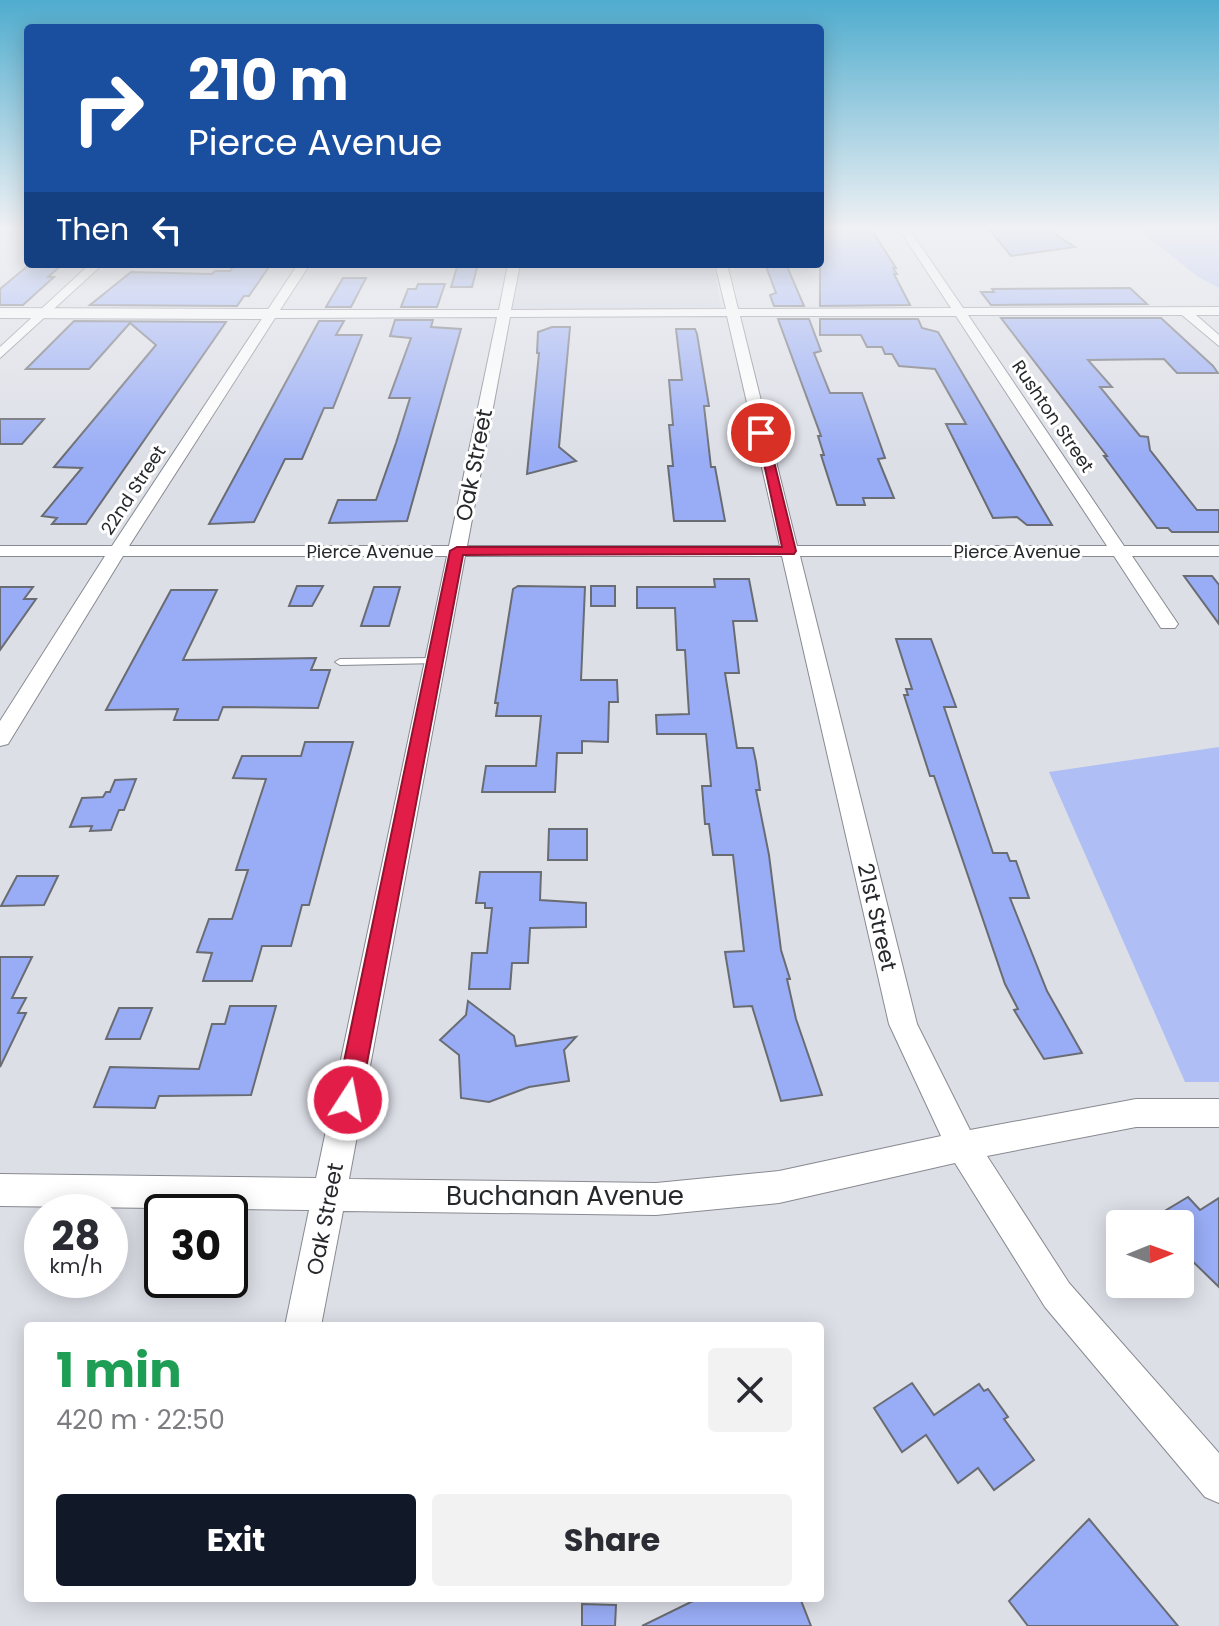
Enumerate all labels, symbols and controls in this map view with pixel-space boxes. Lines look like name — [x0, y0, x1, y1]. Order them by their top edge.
text: 210 m — [188, 41, 349, 120]
icon: right — [56, 56, 160, 160]
text: Pierce Avenue — [188, 117, 442, 168]
text: Then — [56, 208, 129, 251]
icon: left — [145, 208, 189, 252]
street label: Rushton Street — [1006, 355, 1100, 477]
pin — [727, 399, 795, 467]
street label: Oak Street — [448, 406, 500, 524]
icon: arrive — [739, 411, 783, 455]
street label: 22nd Street — [95, 440, 171, 540]
street label: Pierce Avenue — [306, 539, 434, 564]
street label: Pierce Avenue — [953, 539, 1081, 564]
street label: 21st Street — [850, 860, 904, 974]
position arrow — [306, 1058, 390, 1142]
street label: Oak Street — [299, 1160, 351, 1278]
street label: Buchanan Avenue — [446, 1178, 684, 1214]
speed limit sign: 30 — [144, 1194, 248, 1298]
text: 28 — [52, 1208, 100, 1264]
north arrow — [1106, 1210, 1194, 1298]
map controls — [1106, 1210, 1194, 1298]
text: km/h — [49, 1252, 103, 1280]
text: 1 min — [56, 1337, 182, 1404]
button: close — [708, 1348, 792, 1432]
text: 420 m · 22:50 — [56, 1402, 225, 1438]
button: Exit — [56, 1494, 416, 1586]
button: Share — [432, 1494, 792, 1586]

